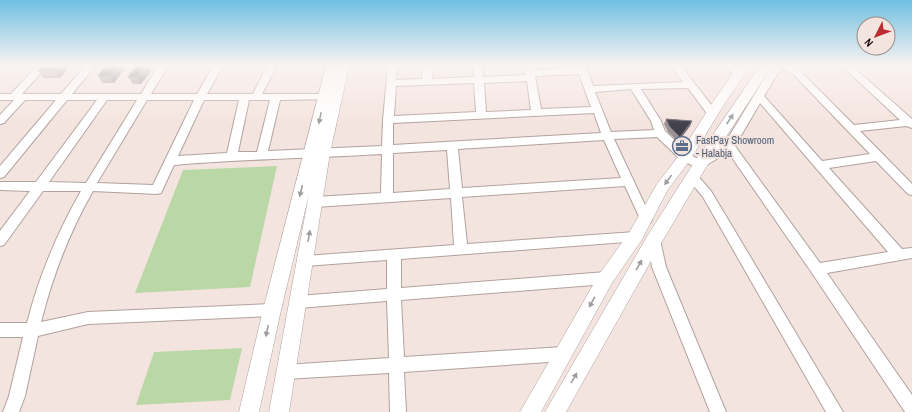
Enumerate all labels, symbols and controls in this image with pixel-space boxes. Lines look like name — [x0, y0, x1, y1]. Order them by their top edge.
north arrow — [856, 16, 896, 56]
text: N — [861, 36, 876, 50]
one-way arrow — [317, 112, 323, 124]
one-way arrow — [726, 114, 734, 125]
place label: FastPay Showroom - Halabja — [696, 133, 774, 160]
office icon: FastPay Showroom - Halabja — [671, 135, 693, 157]
one-way arrow — [664, 174, 672, 185]
one-way arrow — [298, 185, 304, 198]
one-way arrow — [306, 230, 312, 242]
one-way arrow — [636, 259, 643, 271]
one-way arrow — [589, 296, 596, 308]
one-way arrow — [263, 325, 269, 337]
one-way arrow — [571, 372, 578, 384]

